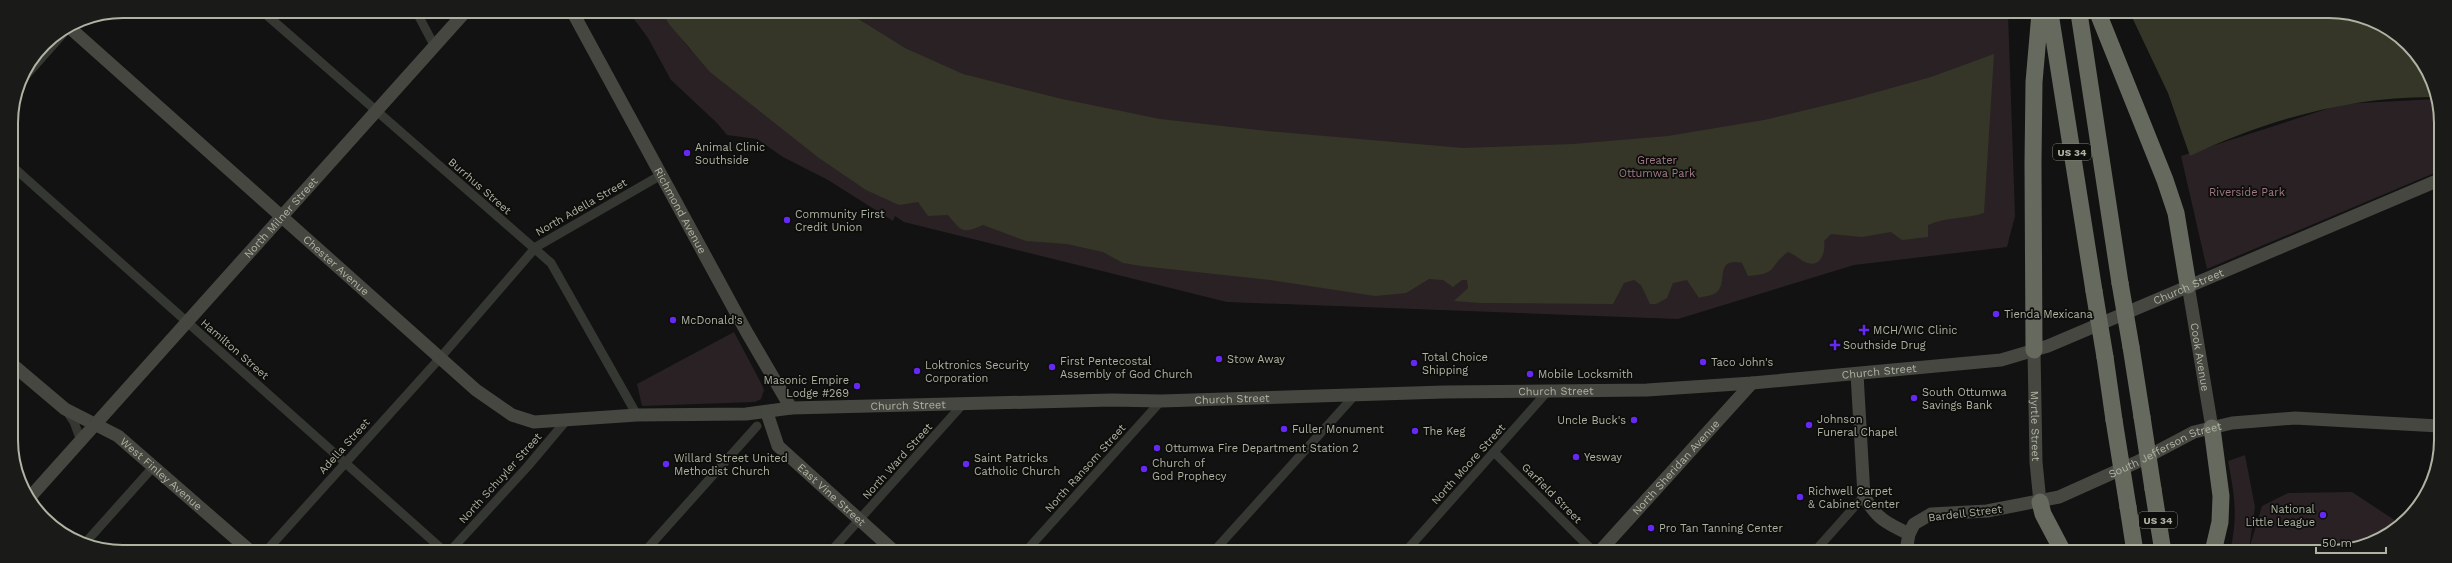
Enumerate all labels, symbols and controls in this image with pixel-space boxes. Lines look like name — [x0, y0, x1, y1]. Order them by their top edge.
place label: Animal Clinic Southside — [695, 141, 765, 167]
road number: US 34 — [2053, 144, 2091, 160]
marker: Animal Clinic Southside — [682, 148, 692, 158]
park label: Greater Ottumwa Park — [1619, 154, 1695, 180]
street label: Burrhus Street — [446, 155, 514, 218]
street label: Richmond Avenue — [651, 165, 709, 256]
street label: North Milner Street — [242, 175, 321, 261]
street label: North Adella Street — [533, 176, 630, 239]
park label: Riverside Park — [2209, 186, 2285, 199]
place label: Community First Credit Union — [795, 208, 885, 234]
marker: Community First Credit Union — [782, 215, 792, 225]
street label: Chester Avenue — [300, 233, 372, 298]
street label: Church Street — [2151, 266, 2226, 308]
place label: Tienda Mexicana — [2004, 308, 2093, 321]
marker: Tienda Mexicana — [1991, 309, 2001, 319]
place label: McDonald's — [681, 314, 743, 327]
marker: McDonald's — [668, 315, 678, 325]
street label: Hamilton Street — [198, 316, 272, 383]
street label: Cook Avenue — [2187, 322, 2212, 392]
marker: MCH/WIC Clinic — [1858, 324, 1870, 336]
place label: MCH/WIC Clinic — [1873, 324, 1958, 337]
place label: Southside Drug — [1843, 339, 1926, 352]
marker: Southside Drug — [1830, 340, 1840, 350]
place label: Total Choice Shipping — [1422, 351, 1488, 377]
place label: Stow Away — [1227, 353, 1285, 366]
marker: Stow Away — [1214, 354, 1224, 364]
place label: First Pentecostal Assembly of God Church — [1060, 355, 1193, 381]
place label: Taco John's — [1711, 356, 1774, 369]
marker: Taco John's — [1698, 357, 1708, 367]
marker: Total Choice Shipping — [1409, 358, 1419, 368]
place label: Loktronics Security Corporation — [925, 359, 1030, 385]
marker: First Pentecostal Assembly of God Church — [1047, 362, 1057, 372]
street label: Church Street — [1841, 362, 1918, 382]
marker: Loktronics Security Corporation — [912, 366, 922, 376]
place label: Mobile Locksmith — [1538, 368, 1633, 381]
marker: Mobile Locksmith — [1525, 369, 1535, 379]
place label: Masonic Empire Lodge #269 — [763, 374, 849, 400]
marker: Masonic Empire Lodge #269 — [852, 381, 862, 391]
street label: Church Street — [1518, 385, 1594, 398]
place label: South Ottumwa Savings Bank — [1922, 386, 2007, 412]
street label: Myrtle Street — [2028, 391, 2042, 462]
street label: Church Street — [1194, 392, 1270, 407]
marker: South Ottumwa Savings Bank — [1909, 393, 1919, 403]
street label: Church Street — [870, 398, 946, 413]
place label: Johnson Funeral Chapel — [1817, 413, 1898, 439]
place label: Uncle Buck's — [1557, 414, 1626, 427]
marker: Uncle Buck's — [1629, 415, 1639, 425]
street label: Adella Street — [316, 416, 373, 477]
street label: North Sheridan Avenue — [1630, 417, 1723, 518]
street label: North Ward Street — [860, 420, 935, 502]
marker: Johnson Funeral Chapel — [1804, 420, 1814, 430]
street label: South Jefferson Street — [2107, 420, 2223, 481]
street label: North Ransom Street — [1042, 421, 1129, 515]
street label: North Moore Street — [1429, 421, 1508, 507]
place label: Fuller Monument — [1292, 423, 1384, 436]
marker: Fuller Monument — [1279, 424, 1289, 434]
place label: The Keg — [1423, 425, 1465, 438]
marker: The Keg — [1410, 426, 1420, 436]
street label: North Schuyler Street — [456, 430, 545, 526]
street label: West Finley Avenue — [117, 435, 205, 513]
place label: Ottumwa Fire Department Station 2 — [1165, 442, 1359, 455]
marker: Ottumwa Fire Department Station 2 — [1152, 443, 1162, 453]
place label: Yesway — [1584, 451, 1622, 464]
place label: Willard Street United Methodist Church — [674, 452, 788, 478]
place label: Saint Patricks Catholic Church — [974, 452, 1060, 478]
marker: Yesway — [1571, 452, 1581, 462]
place label: Church of God Prophecy — [1152, 457, 1227, 483]
marker: Willard Street United Methodist Church — [661, 459, 671, 469]
marker: Saint Patricks Catholic Church — [961, 459, 971, 469]
street label: East Vine Street — [795, 461, 868, 529]
street label: Garfield Street — [1519, 461, 1585, 526]
marker: Church of God Prophecy — [1139, 464, 1149, 474]
place label: Richwell Carpet & Cabinet Center — [1808, 485, 1900, 511]
marker: Richwell Carpet & Cabinet Center — [1795, 492, 1805, 502]
street label: Bardell Street — [1927, 502, 2003, 524]
place label: National Little League — [2246, 503, 2316, 529]
marker: National Little League — [2318, 510, 2328, 520]
road number: US 34 — [2139, 512, 2177, 528]
place label: Pro Tan Tanning Center — [1659, 522, 1783, 535]
marker: Pro Tan Tanning Center — [1646, 523, 1656, 533]
scale bar — [2316, 529, 2386, 555]
text: 50 m — [2322, 536, 2352, 550]

